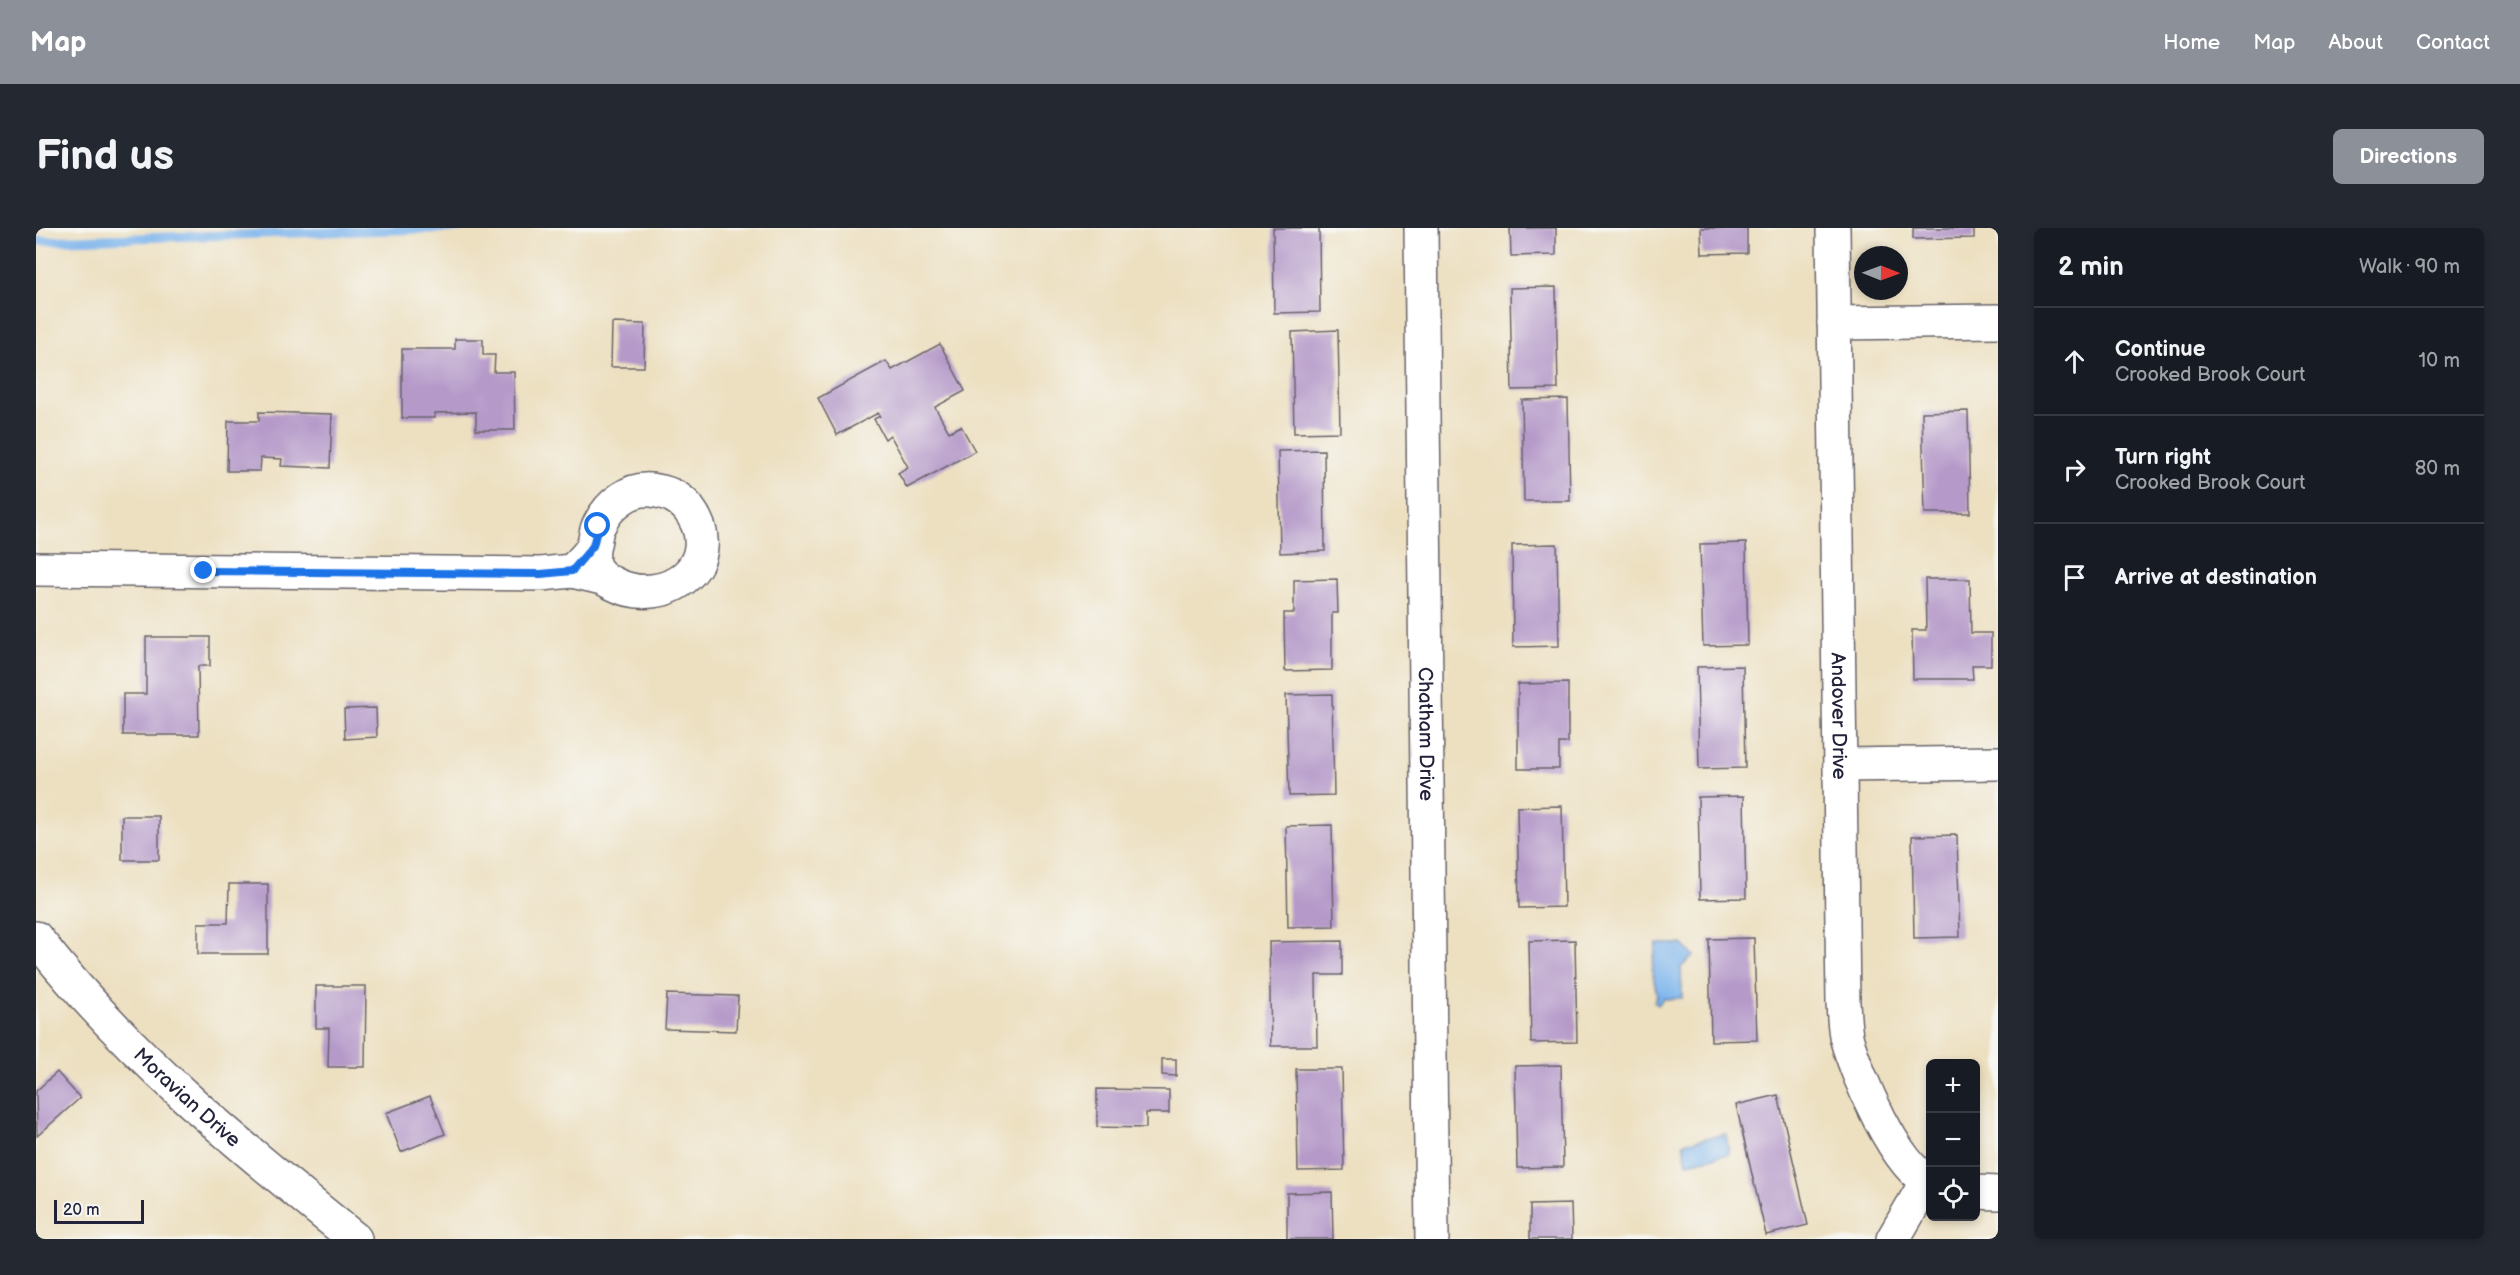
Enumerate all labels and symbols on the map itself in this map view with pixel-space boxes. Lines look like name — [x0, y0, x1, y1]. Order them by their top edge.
north arrow — [1854, 246, 1908, 300]
route start — [584, 512, 610, 538]
route end — [190, 557, 216, 583]
street label: Andover Drive — [1825, 652, 1851, 780]
street label: Chatham Drive — [1413, 667, 1438, 801]
street label: Moravian Drive — [128, 1043, 245, 1153]
scale bar — [54, 1197, 144, 1224]

